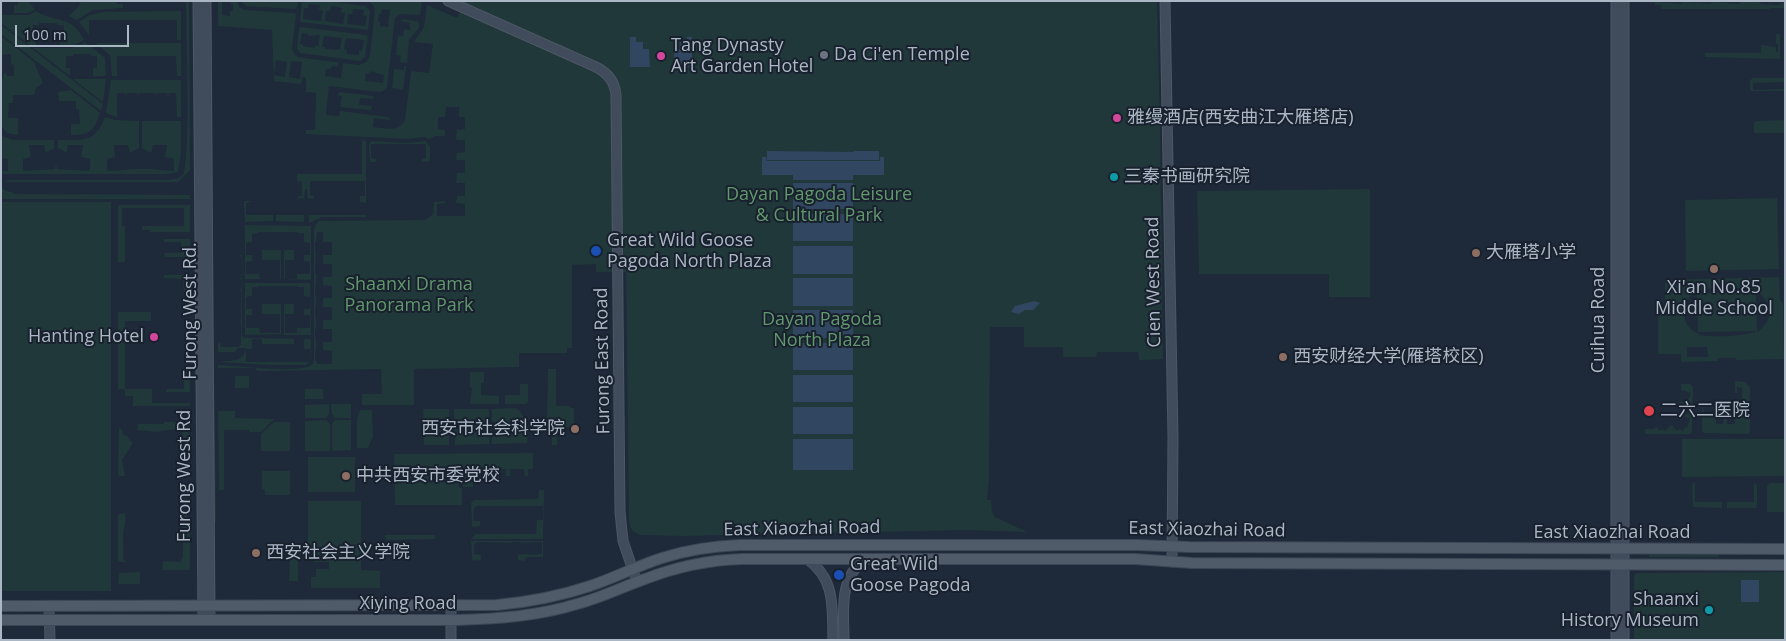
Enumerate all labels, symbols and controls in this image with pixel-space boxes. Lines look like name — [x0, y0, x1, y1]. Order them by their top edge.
scale bar — [18, 15, 131, 47]
text: 100 m — [23, 24, 67, 44]
place label: Tang Dynasty Art Garden Hotel — [671, 35, 813, 78]
place label: Da Ci'en Temple — [834, 44, 970, 66]
marker: Da Ci'en Temple — [818, 49, 830, 61]
marker: Tang Dynasty Art Garden Hotel — [655, 50, 667, 62]
place label: 雅缦酒店(西安曲江大雁塔店) — [1127, 107, 1354, 129]
marker: 雅缦酒店(西安曲江大雁塔店) — [1111, 112, 1123, 124]
place label: 三秦书画研究院 — [1124, 166, 1250, 188]
marker: 三秦书画研究院 — [1108, 171, 1120, 183]
park label: Dayan Pagoda Leisure & Cultural Park — [726, 184, 912, 226]
street label: Cien West Road — [1142, 216, 1166, 348]
place label: Great Wild Goose Pagoda North Plaza — [607, 230, 772, 272]
street label: Furong West Rd. — [180, 242, 202, 380]
place label: 大雁塔小学 — [1486, 242, 1576, 264]
marker: Great Wild Goose Pagoda North Plaza — [589, 244, 603, 258]
marker: 大雁塔小学 — [1470, 247, 1482, 259]
marker: Xi'an No.85 Middle School — [1708, 263, 1720, 275]
street label: Cuihua Road — [1588, 267, 1610, 373]
park label: Shaanxi Drama Panorama Park — [344, 274, 474, 316]
place label: Xi'an No.85 Middle School — [1655, 277, 1773, 320]
street label: Furong East Road — [591, 288, 615, 434]
park label: Dayan Pagoda North Plaza — [762, 309, 882, 352]
place label: Hanting Hotel — [28, 326, 144, 348]
marker: Hanting Hotel — [148, 331, 160, 343]
place label: 西安财经大学(雁塔校区) — [1293, 346, 1484, 368]
marker: 西安财经大学(雁塔校区) — [1277, 351, 1289, 363]
place label: 二六二医院 — [1660, 400, 1750, 422]
marker: 二六二医院 — [1642, 404, 1656, 418]
street label: Furong West Rd — [174, 410, 196, 542]
place label: 西安市社会科学院 — [421, 418, 565, 440]
marker: 西安市社会科学院 — [569, 423, 581, 435]
place label: 中共西安市委党校 — [356, 465, 500, 487]
marker: 中共西安市委党校 — [340, 470, 352, 482]
street label: East Xiaozhai Road — [723, 517, 881, 541]
street label: East Xiaozhai Road — [1128, 518, 1286, 542]
street label: East Xiaozhai Road — [1533, 522, 1691, 544]
place label: 西安社会主义学院 — [266, 542, 410, 564]
marker: 西安社会主义学院 — [250, 547, 262, 559]
place label: Great Wild Goose Pagoda — [850, 554, 971, 596]
marker: Great Wild Goose Pagoda — [832, 568, 846, 582]
place label: Shaanxi History Museum — [1561, 589, 1699, 632]
street label: Xiying Road — [360, 593, 456, 615]
marker: Shaanxi History Museum — [1703, 604, 1715, 616]

